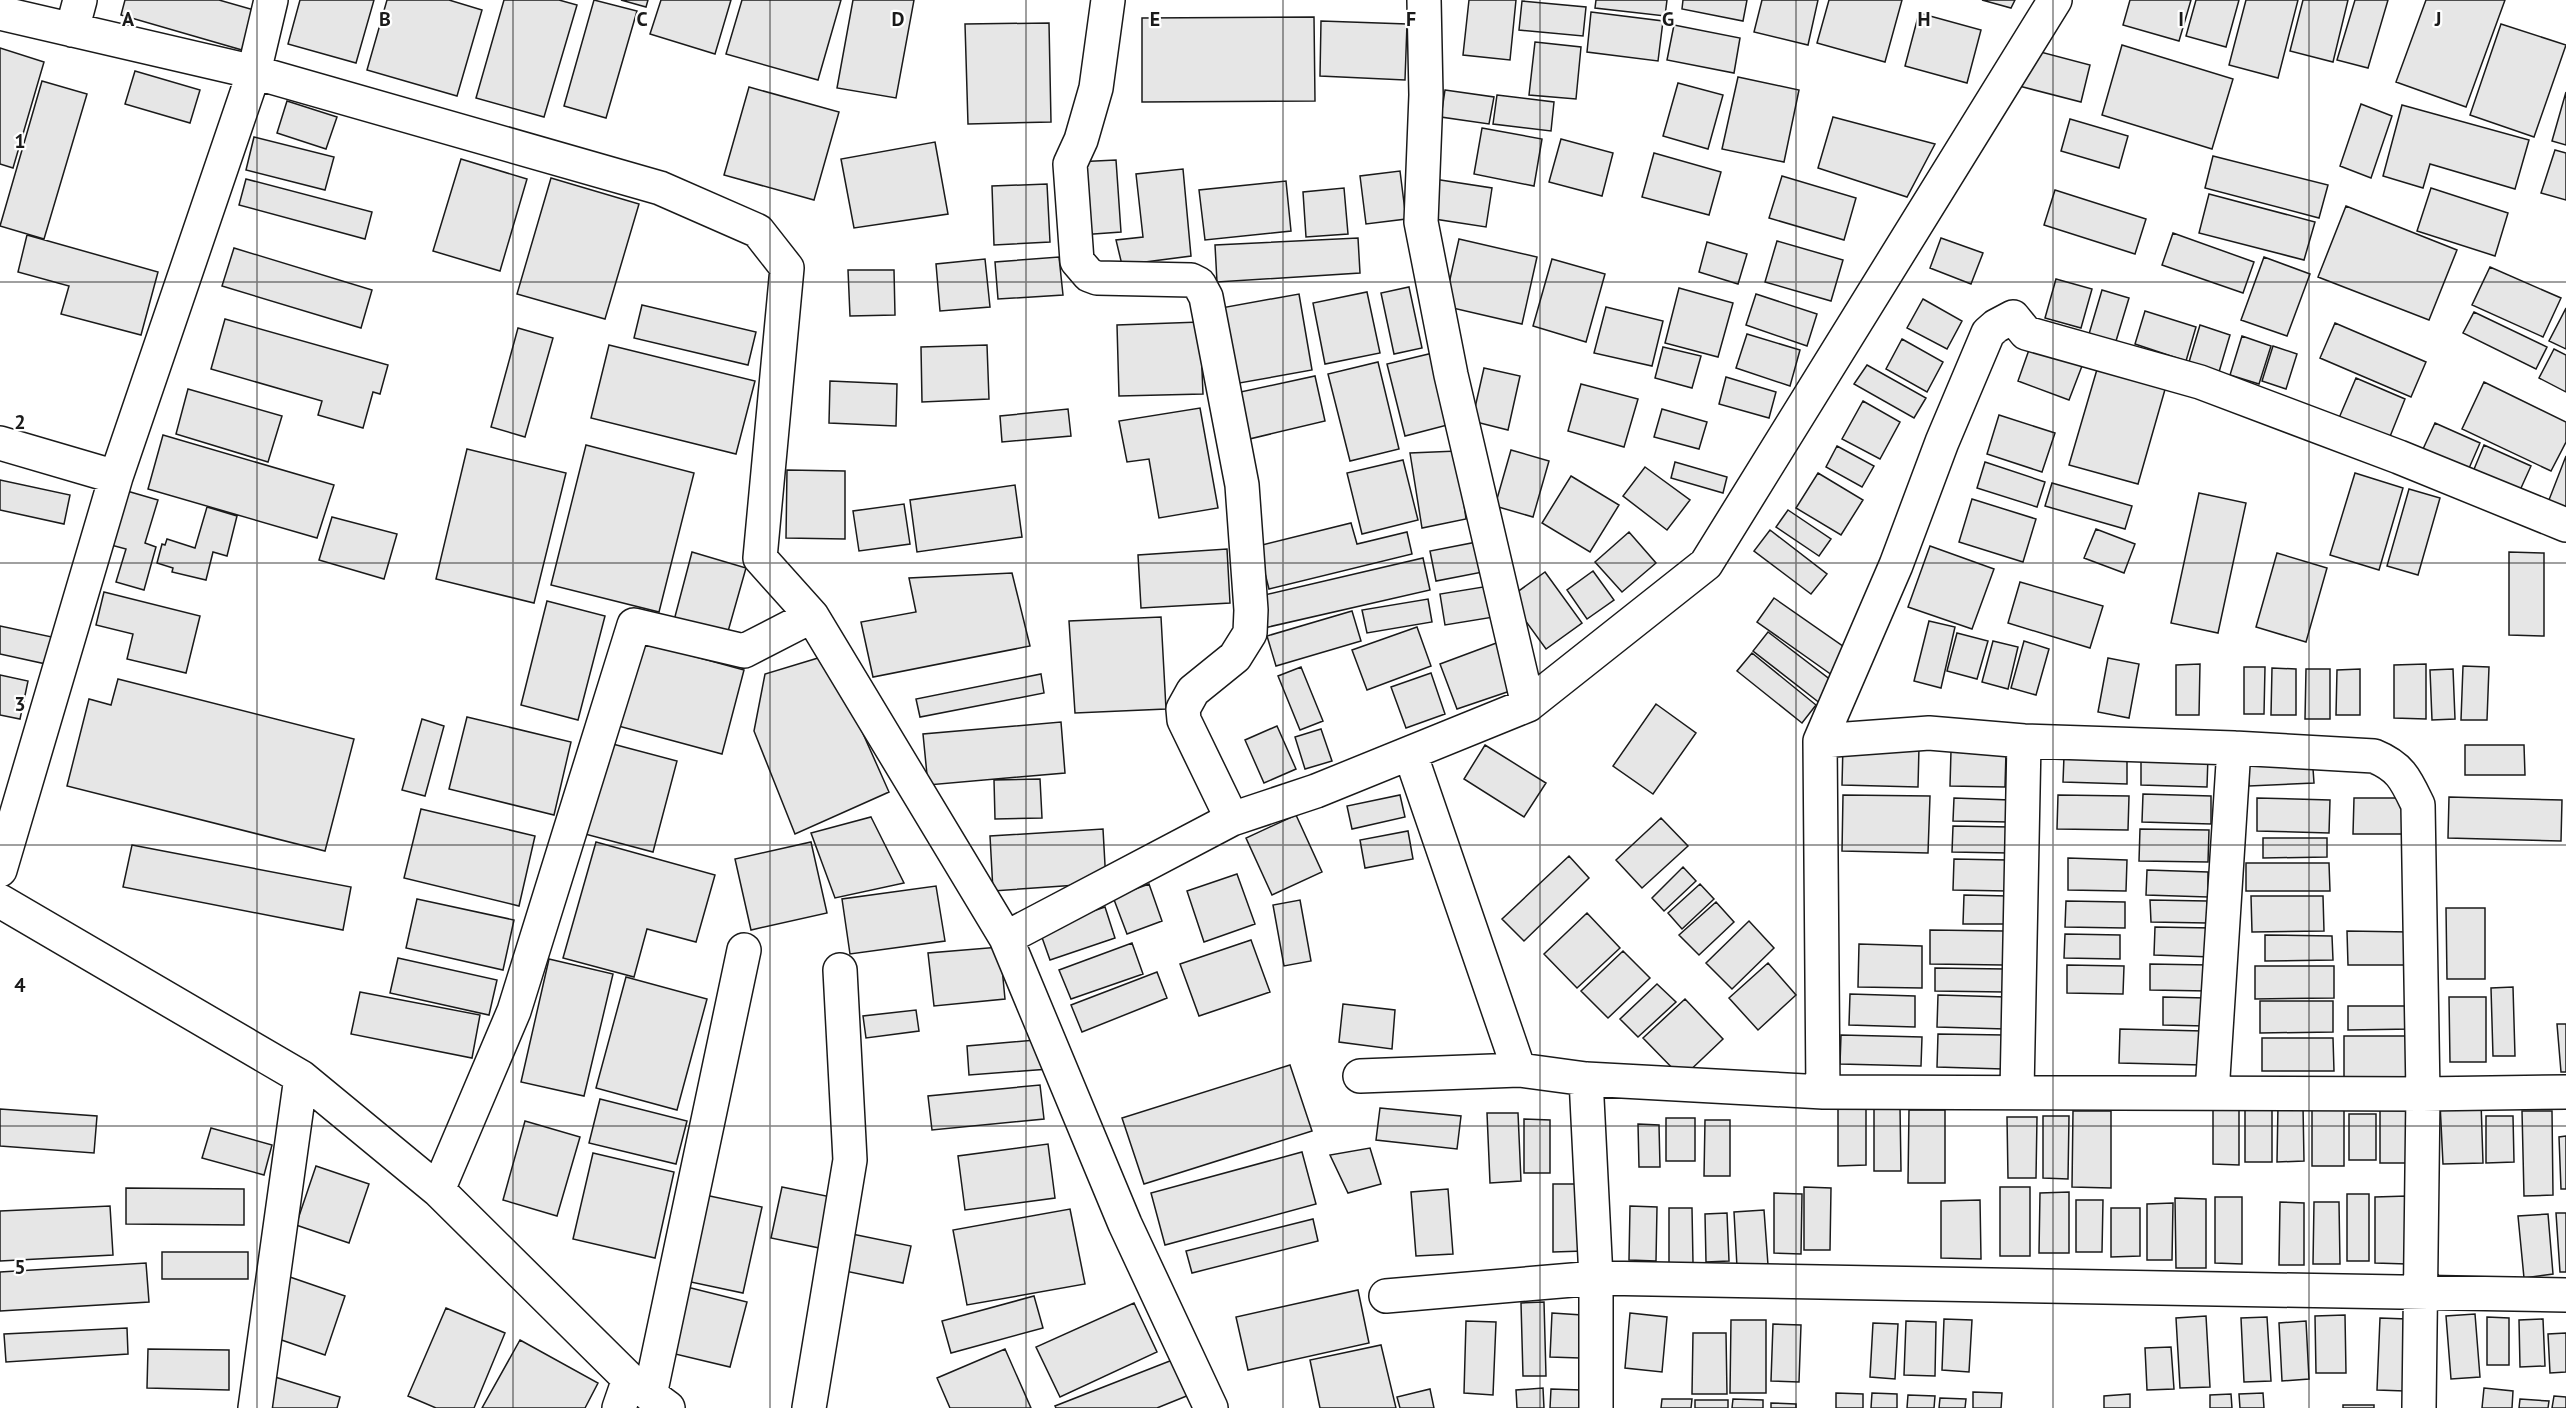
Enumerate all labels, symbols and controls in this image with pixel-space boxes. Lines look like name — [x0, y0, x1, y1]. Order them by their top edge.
text: A — [122, 6, 135, 32]
text: B — [379, 6, 391, 32]
text: C — [636, 6, 648, 32]
text: D — [892, 6, 905, 32]
text: E — [1150, 6, 1160, 32]
text: F — [1406, 6, 1416, 32]
text: G — [1662, 6, 1674, 32]
text: H — [1917, 6, 1931, 32]
text: I — [2178, 6, 2184, 32]
text: J — [2434, 6, 2441, 32]
text: 1 — [14, 128, 26, 154]
text: 2 — [14, 409, 26, 435]
text: 3 — [14, 691, 26, 717]
text: 4 — [14, 972, 26, 998]
text: 5 — [14, 1254, 26, 1280]

